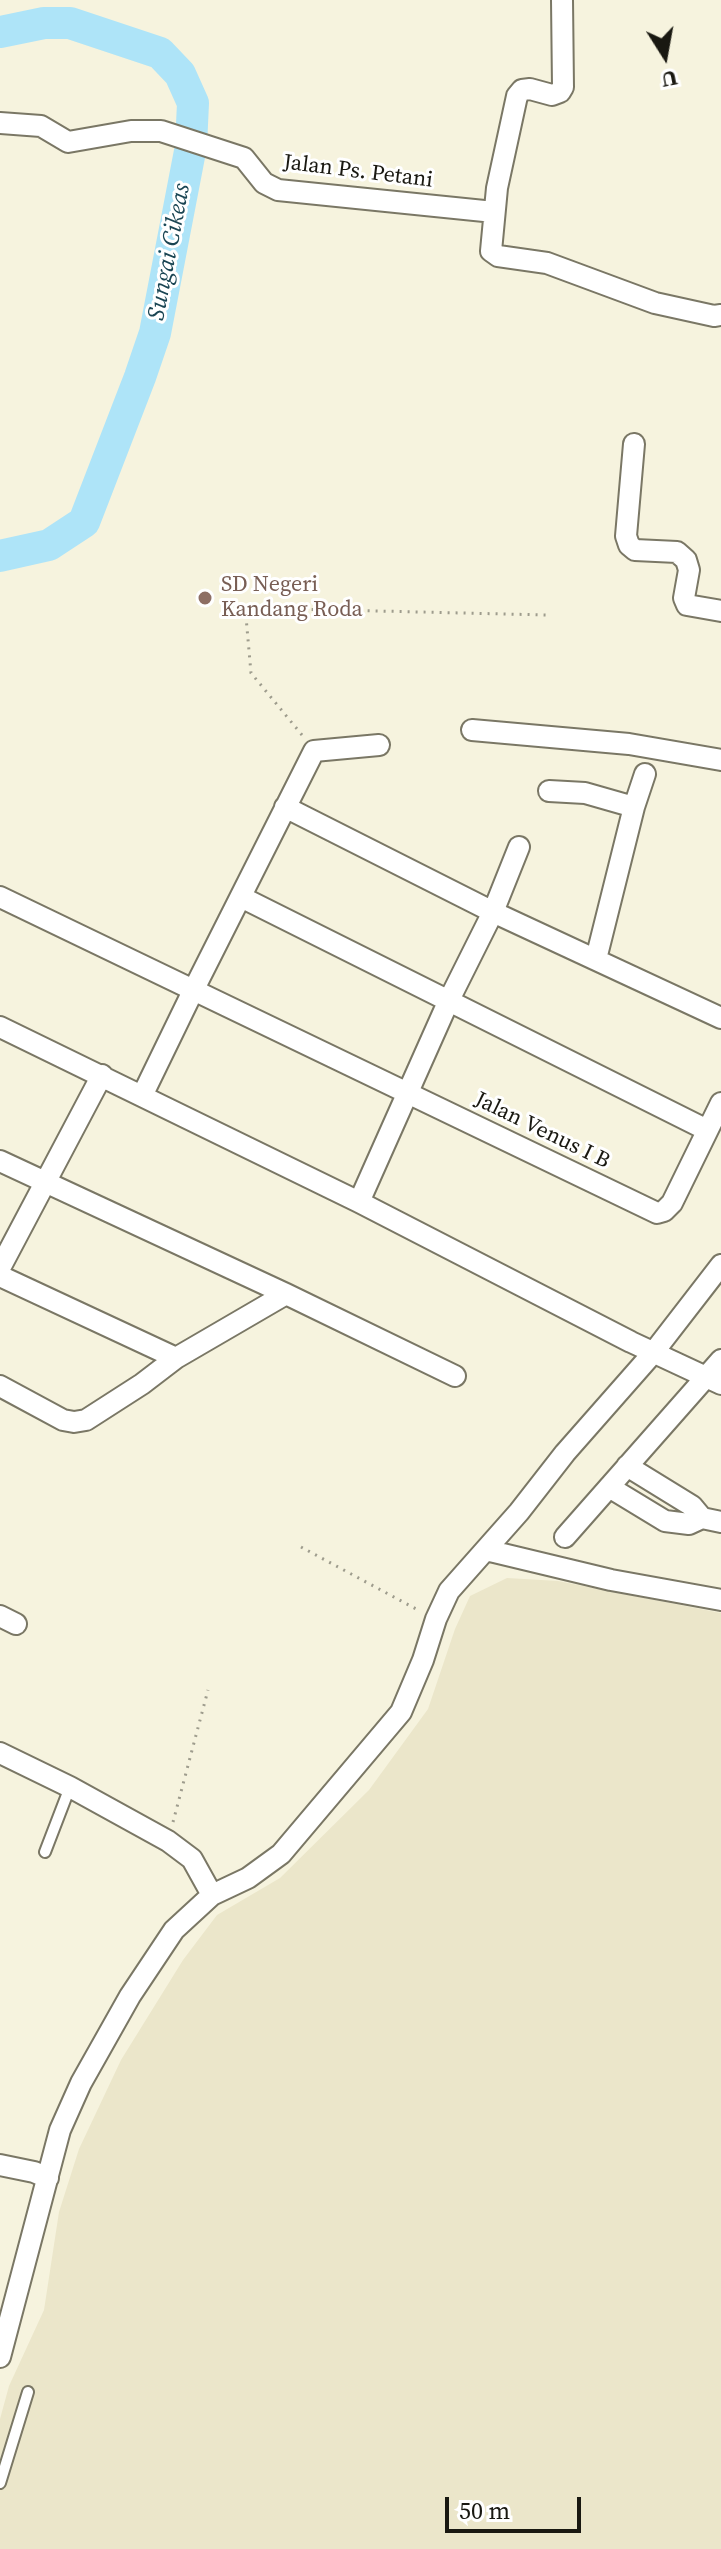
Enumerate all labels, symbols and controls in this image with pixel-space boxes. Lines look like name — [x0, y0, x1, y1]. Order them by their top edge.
north arrow — [625, 16, 705, 96]
text: U — [659, 63, 680, 96]
street label: Jalan Ps. Petani — [282, 150, 434, 194]
water label: Sungai Cikeas — [143, 181, 197, 323]
place label: SD Negeri Kandang Roda — [221, 572, 363, 624]
marker: SD Negeri Kandang Roda — [196, 589, 214, 607]
street label: Jalan Venus I B — [470, 1087, 614, 1175]
scale bar — [449, 2481, 585, 2531]
text: 50 m — [459, 2494, 510, 2527]

